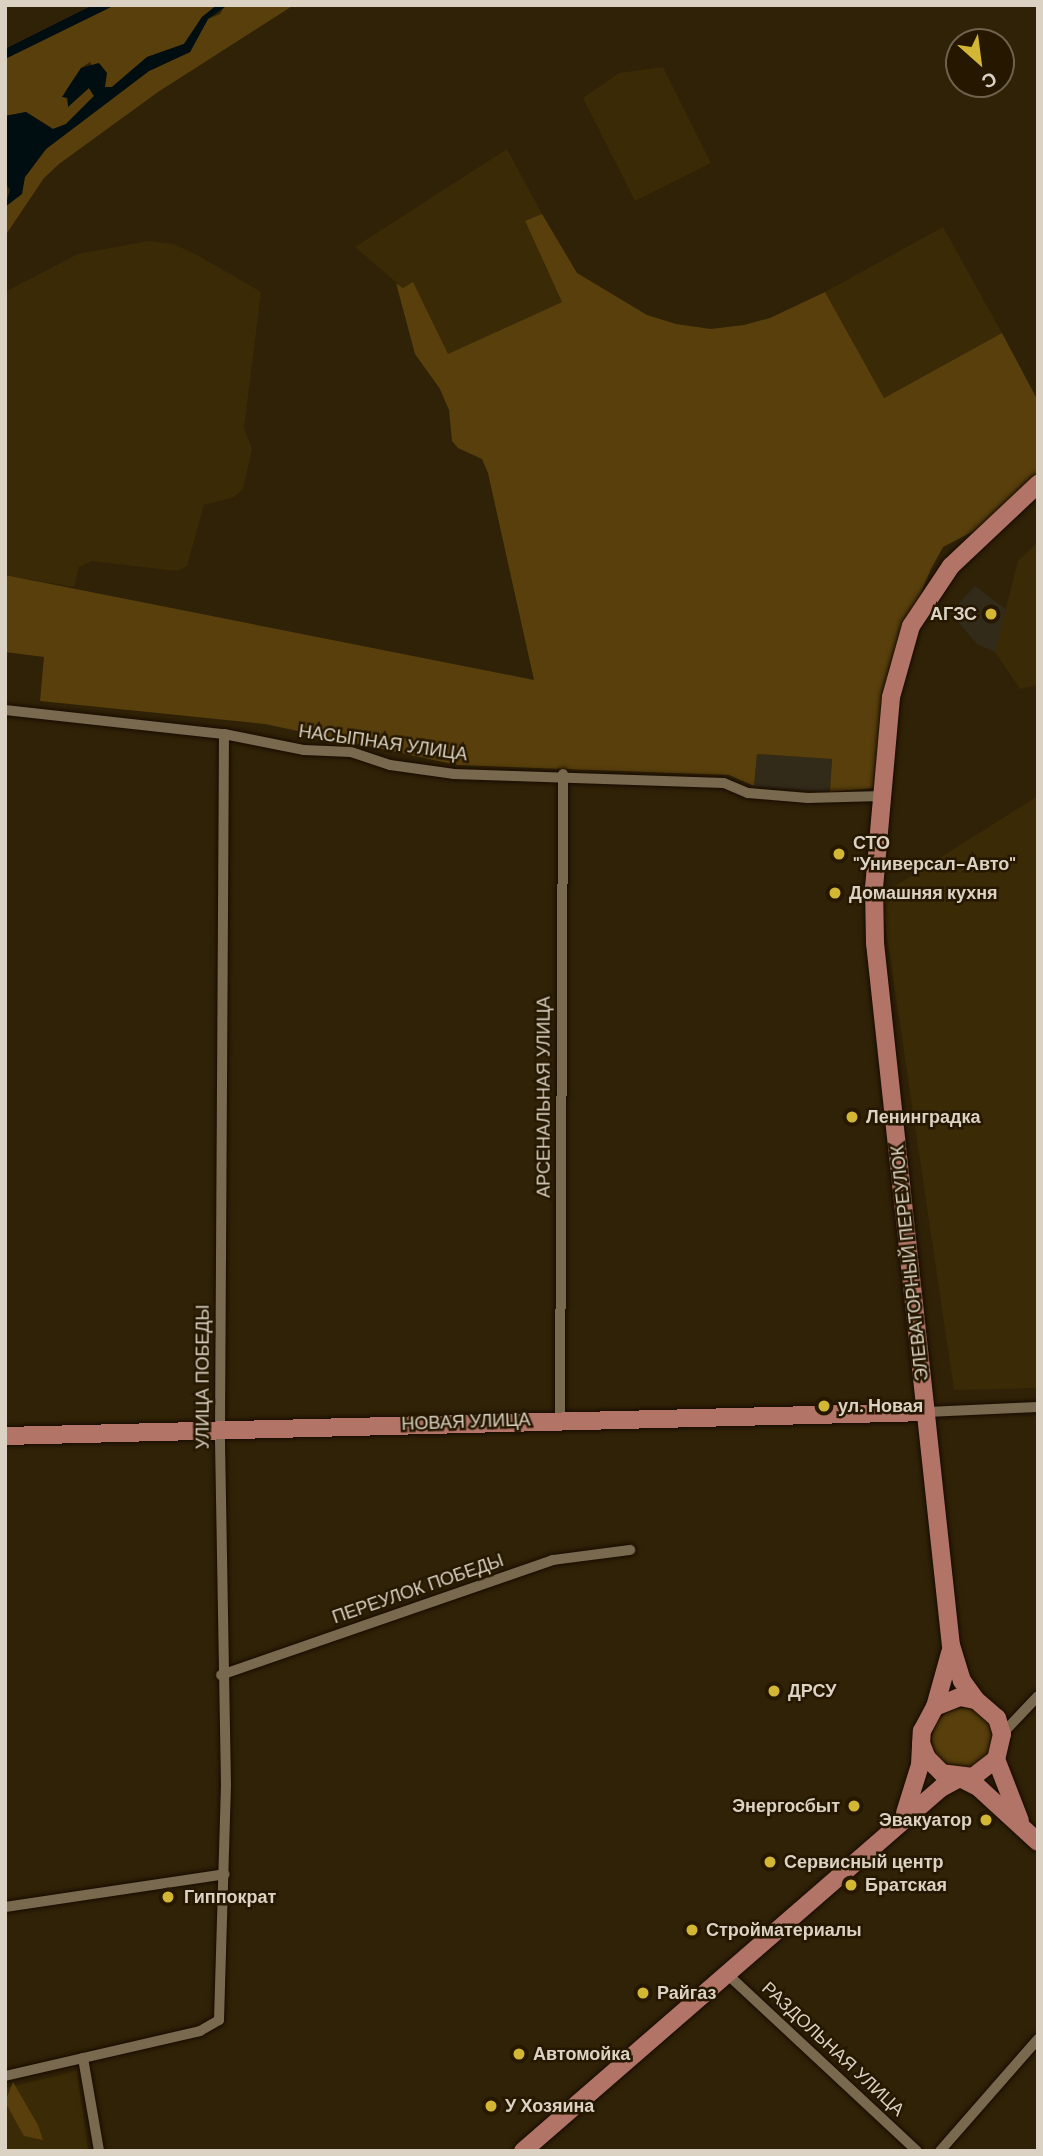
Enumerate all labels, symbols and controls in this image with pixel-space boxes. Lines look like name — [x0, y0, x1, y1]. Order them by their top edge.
north arrow — [945, 28, 1015, 98]
text: С — [977, 66, 1001, 94]
place label: АГЗС — [930, 603, 977, 625]
marker: АГЗС — [983, 606, 999, 622]
street label: НАСЫПНАЯ УЛИЦА — [297, 720, 469, 766]
place label: СТО "Универсал-Авто" — [853, 833, 1016, 876]
marker: СТО "Универсал-Авто" — [831, 846, 847, 862]
place label: Домашняя кухня — [849, 882, 998, 904]
marker: Домашняя кухня — [827, 885, 843, 901]
street label: АРСЕНАЛЬНАЯ УЛИЦА — [533, 996, 555, 1198]
place label: Ленинградка — [866, 1106, 980, 1128]
marker: Ленинградка — [844, 1109, 860, 1125]
street label: ЭЛЕВАТОРНЫЙ ПЕРЕУЛОК — [887, 1144, 933, 1382]
street label: УЛИЦА ПОБЕДЫ — [192, 1305, 214, 1449]
place label: ул. Новая — [838, 1395, 923, 1417]
marker: ул. Новая — [816, 1398, 832, 1414]
street label: НОВАЯ УЛИЦА — [401, 1409, 531, 1435]
street label: ПЕРЕУЛОК ПОБЕДЫ — [330, 1550, 506, 1628]
place label: ДРСУ — [788, 1680, 836, 1702]
marker: ДРСУ — [766, 1683, 782, 1699]
place label: Энергосбыт — [732, 1795, 840, 1817]
marker: Энергосбыт — [846, 1798, 862, 1814]
place label: Эвакуатор — [879, 1809, 972, 1831]
marker: Эвакуатор — [978, 1812, 994, 1828]
place label: Сервисный центр — [784, 1851, 943, 1873]
marker: Сервисный центр — [762, 1854, 778, 1870]
place label: Братская — [865, 1874, 947, 1896]
marker: Братская — [843, 1877, 859, 1893]
place label: Гиппократ — [184, 1886, 276, 1908]
marker: Гиппократ — [158, 1887, 178, 1907]
place label: Стройматериалы — [706, 1919, 862, 1941]
marker: Стройматериалы — [684, 1922, 700, 1938]
street label: РАЗДОЛЬНАЯ УЛИЦА — [757, 1977, 909, 2121]
place label: Райгаз — [657, 1982, 717, 2004]
marker: Райгаз — [635, 1985, 651, 2001]
place label: Автомойка — [533, 2043, 630, 2065]
marker: Автомойка — [511, 2046, 527, 2062]
place label: У Хозяина — [505, 2095, 594, 2117]
marker: У Хозяина — [483, 2098, 499, 2114]

